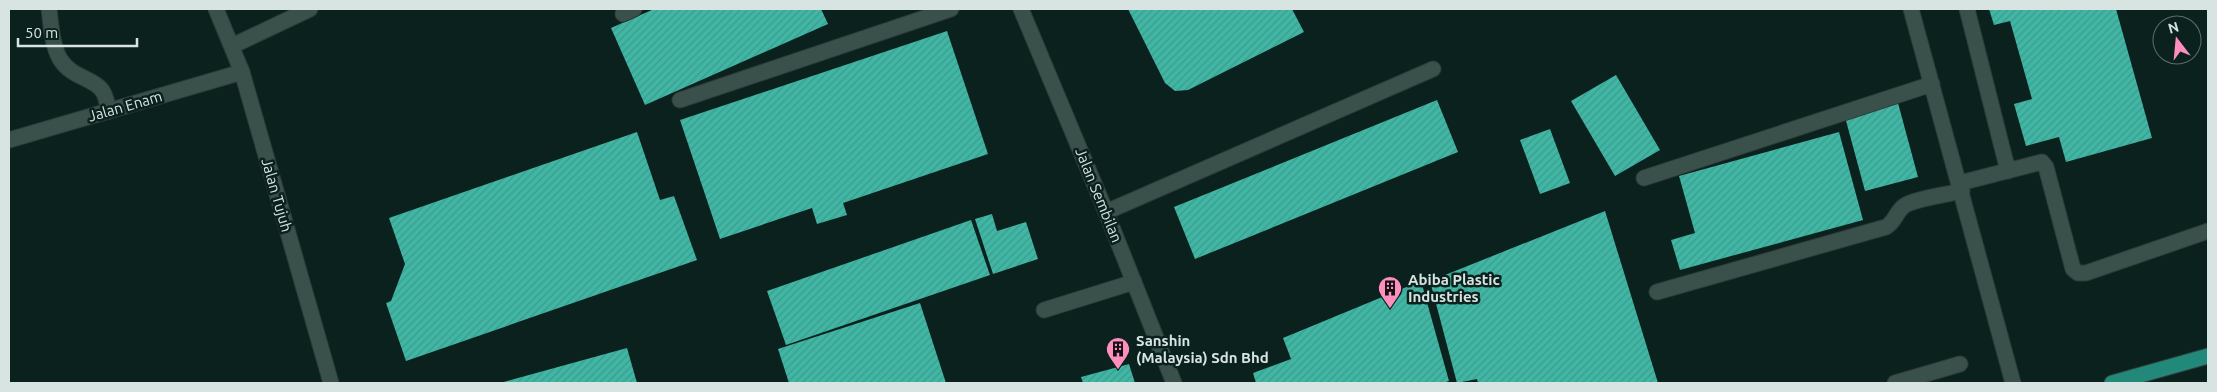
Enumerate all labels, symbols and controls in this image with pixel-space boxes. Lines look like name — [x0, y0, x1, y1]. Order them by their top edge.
scale bar — [18, 15, 136, 47]
north arrow — [2152, 15, 2202, 65]
text: N — [2166, 18, 2181, 37]
text: 50 m — [25, 24, 58, 41]
street label: Jalan Enam — [86, 87, 164, 125]
street label: Jalan Sembilan — [1072, 145, 1126, 245]
street label: Jalan Tujuh — [258, 156, 296, 234]
place label: Abiba Plastic Industries — [1408, 271, 1500, 305]
building icon: Abiba Plastic Industries — [1377, 275, 1403, 309]
place label: Sanshin (Malaysia) Sdn Bhd — [1136, 332, 1269, 366]
building icon: Sanshin (Malaysia) Sdn Bhd — [1105, 336, 1131, 370]

